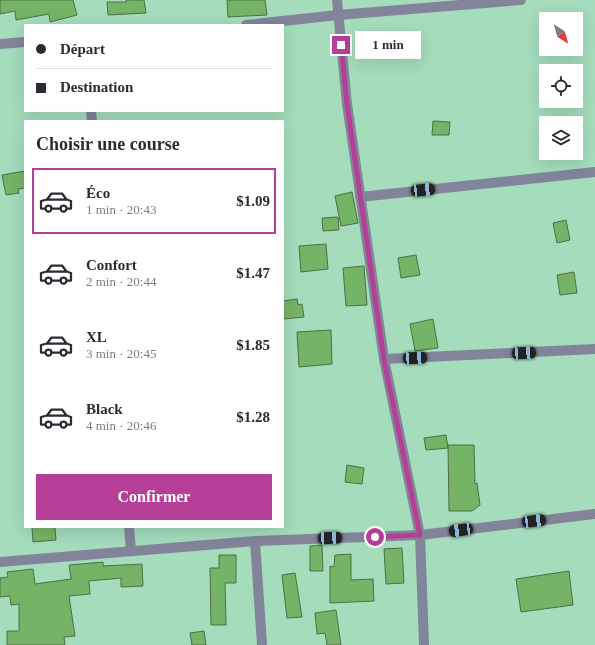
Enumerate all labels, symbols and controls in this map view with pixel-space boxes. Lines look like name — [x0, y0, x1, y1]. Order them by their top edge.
north arrow — [539, 12, 583, 56]
map controls — [539, 12, 583, 160]
callout: 1 min — [355, 31, 421, 59]
route end — [332, 36, 350, 54]
text: 1 min — [372, 37, 404, 52]
text: Départ — [60, 41, 105, 57]
button: locate — [539, 64, 583, 108]
text: Destination — [60, 79, 133, 95]
button: layers — [539, 116, 583, 160]
text: Choisir une course — [36, 134, 180, 154]
icon: car — [38, 183, 74, 219]
car — [410, 183, 436, 197]
text: Éco — [86, 185, 110, 201]
text: $1.09 — [236, 193, 270, 209]
text: 1 min · 20:43 — [86, 202, 156, 217]
icon: car — [38, 255, 74, 291]
text: Confort — [86, 257, 137, 273]
text: $1.47 — [236, 265, 270, 281]
text: 2 min · 20:44 — [86, 274, 156, 289]
icon: car — [38, 327, 74, 363]
text: XL — [86, 329, 107, 345]
text: $1.85 — [236, 337, 270, 353]
text: 3 min · 20:45 — [86, 346, 156, 361]
car — [512, 346, 536, 360]
car — [403, 351, 427, 365]
icon: car — [38, 399, 74, 435]
text: Black — [86, 401, 123, 417]
text: $1.28 — [236, 409, 270, 425]
text: 4 min · 20:46 — [86, 418, 156, 433]
button: Confirmer — [36, 474, 272, 520]
car — [521, 514, 547, 528]
car — [448, 522, 474, 538]
route start — [366, 528, 384, 546]
car — [318, 532, 342, 544]

